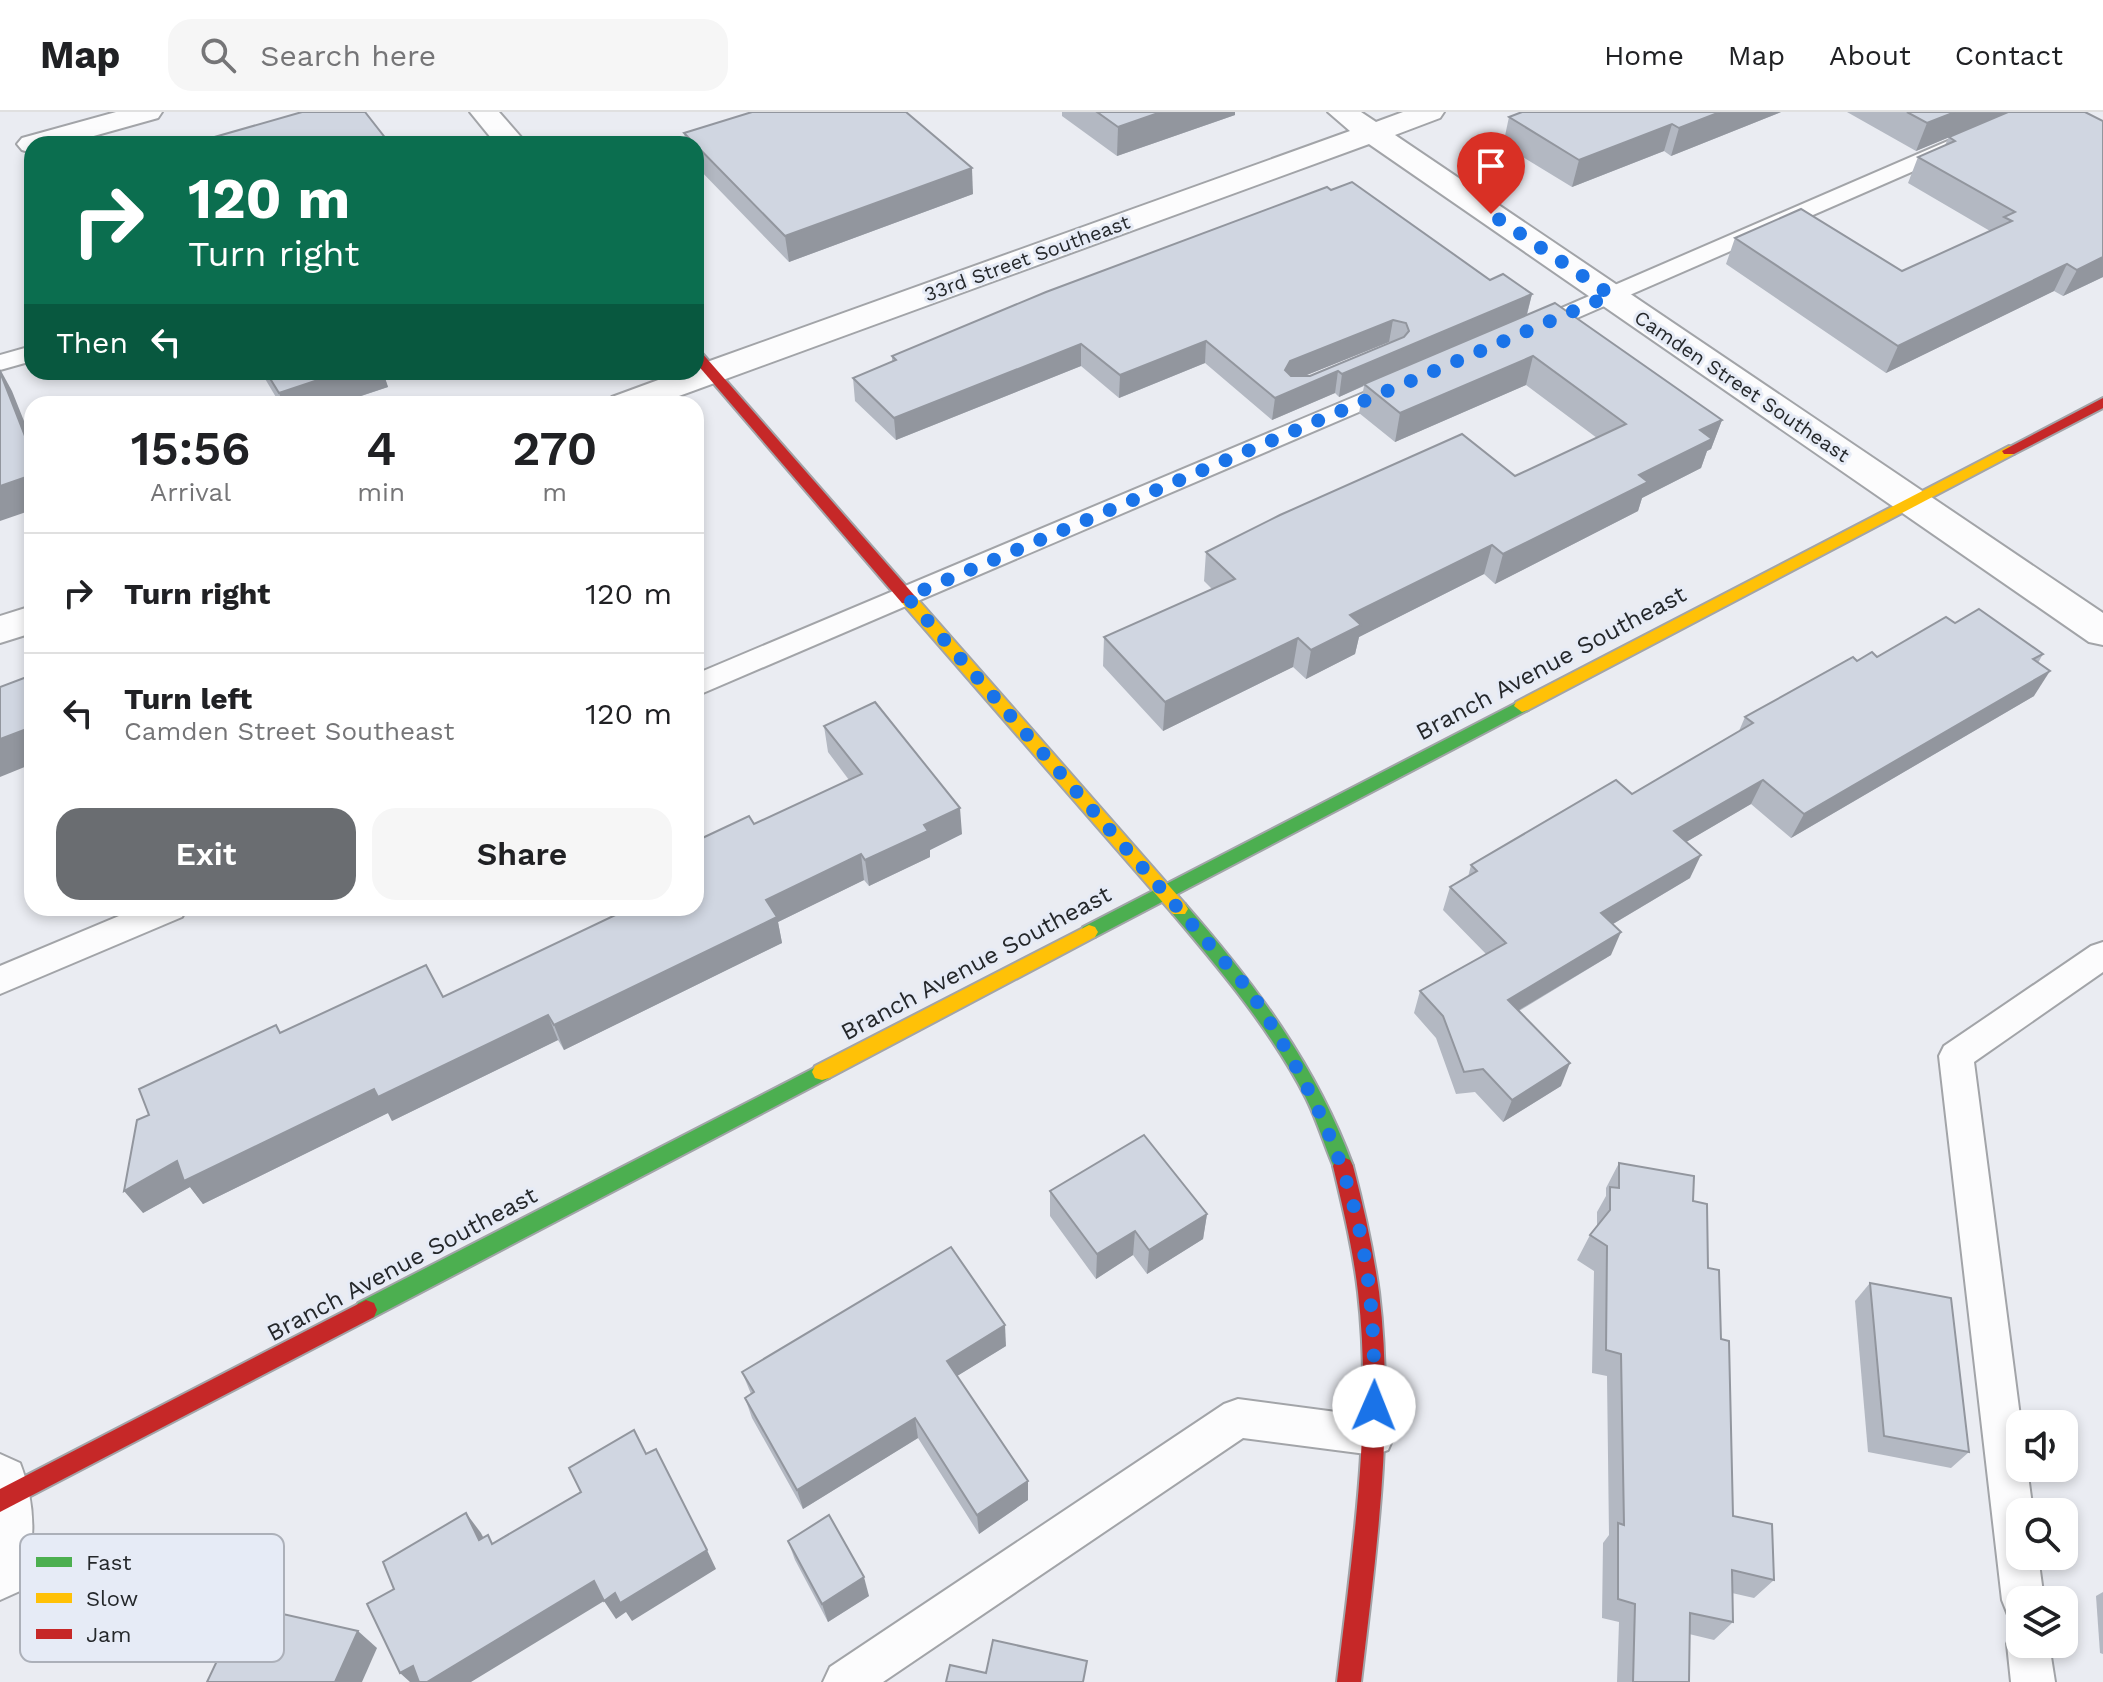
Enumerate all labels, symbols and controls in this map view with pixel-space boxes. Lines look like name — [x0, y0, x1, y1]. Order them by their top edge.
search box — [168, 19, 728, 91]
text: Map — [40, 33, 120, 77]
icon: search — [196, 33, 240, 77]
text: Search here — [260, 38, 436, 73]
text: Home — [1604, 39, 1684, 72]
text: Map — [1728, 39, 1785, 72]
text: About — [1829, 39, 1911, 72]
text: Contact — [1955, 39, 2063, 72]
pin — [1457, 132, 1525, 214]
icon: arrive — [1469, 144, 1513, 188]
text: 120 m — [188, 166, 350, 232]
icon: right — [56, 168, 160, 272]
street label: 33rd Street Southeast — [921, 209, 1134, 306]
text: Turn right — [188, 233, 359, 275]
street label: Camden Street Southeast — [1630, 305, 1855, 467]
icon: left — [144, 320, 188, 364]
text: Then — [56, 325, 128, 360]
text: 15:56 — [131, 420, 251, 477]
text: 4 — [366, 420, 396, 477]
text: 270 — [512, 420, 597, 477]
text: Arrival — [150, 477, 231, 507]
text: min — [357, 477, 405, 507]
text: m — [542, 477, 567, 507]
icon: right — [56, 571, 100, 615]
text: Turn right — [124, 576, 270, 611]
text: 120 m — [585, 576, 672, 611]
street label: Branch Avenue Southeast — [1411, 580, 1691, 746]
text: Turn left — [124, 681, 252, 716]
icon: left — [56, 691, 100, 735]
text: 120 m — [585, 696, 672, 731]
text: Camden Street Southeast — [124, 716, 454, 746]
button: Exit — [56, 808, 356, 900]
button: Share — [372, 808, 672, 900]
street label: Branch Avenue Southeast — [836, 880, 1116, 1046]
street label: Branch Avenue Southeast — [262, 1181, 542, 1347]
position arrow — [1332, 1364, 1416, 1448]
map controls — [2006, 1410, 2078, 1658]
button: sound — [2006, 1410, 2078, 1482]
button: search — [2006, 1498, 2078, 1570]
legend — [20, 1534, 284, 1662]
text: Fast — [86, 1550, 132, 1575]
text: Slow — [86, 1586, 138, 1611]
button: layers — [2006, 1586, 2078, 1658]
text: Jam — [86, 1622, 131, 1647]

